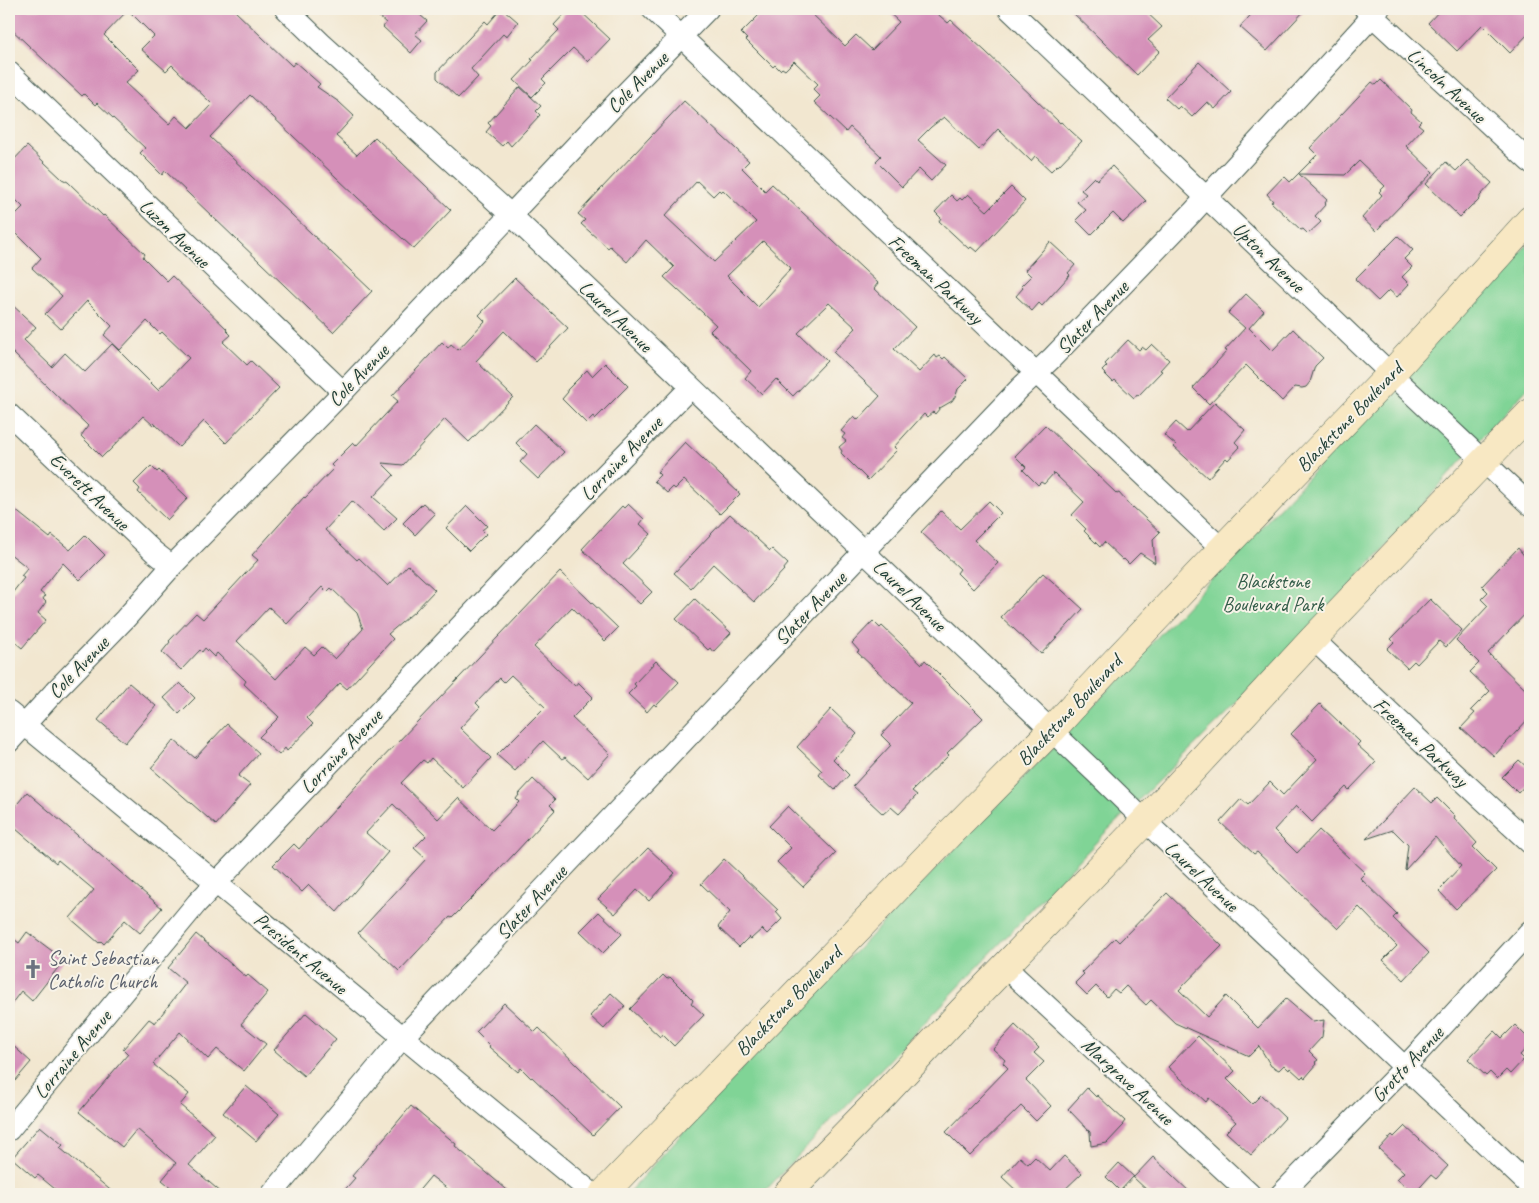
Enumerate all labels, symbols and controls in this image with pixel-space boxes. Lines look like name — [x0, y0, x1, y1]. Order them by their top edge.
street label: Lincoln Avenue — [1402, 43, 1492, 129]
street label: Cole Avenue — [601, 45, 675, 119]
street label: Luzon Avenue — [134, 194, 216, 274]
street label: Upton Avenue — [1227, 217, 1311, 299]
street label: Freeman Parkway — [883, 229, 990, 331]
street label: Slater Avenue — [1051, 274, 1135, 360]
street label: Laurel Avenue — [574, 275, 659, 359]
street label: Cole Avenue — [323, 338, 395, 412]
street label: Blackstone Boulevard — [1291, 355, 1410, 477]
street label: Lorraine Avenue — [575, 410, 669, 506]
street label: Everett Avenue — [45, 447, 136, 537]
street label: Laurel Avenue — [868, 554, 953, 638]
street label: Slater Avenue — [769, 565, 853, 651]
park label: Blackstone Boulevard Park — [1223, 569, 1325, 617]
street label: Cole Avenue — [43, 630, 115, 704]
street label: Blackstone Boulevard — [1011, 647, 1129, 771]
street label: Freeman Parkway — [1368, 692, 1475, 794]
street label: Lorraine Avenue — [295, 703, 389, 799]
street label: Laurel Avenue — [1159, 836, 1245, 918]
street label: Slater Avenue — [490, 859, 573, 945]
street label: President Avenue — [249, 907, 354, 1001]
street label: Blackstone Boulevard — [730, 939, 849, 1061]
place label: Saint Sebastian Catholic Church — [48, 946, 159, 994]
church icon: Saint Sebastian Catholic Church — [22, 958, 44, 980]
street label: Lorraine Avenue — [28, 1004, 118, 1104]
street label: Grotto Avenue — [1366, 1020, 1450, 1108]
street label: Margrave Avenue — [1076, 1032, 1180, 1131]

